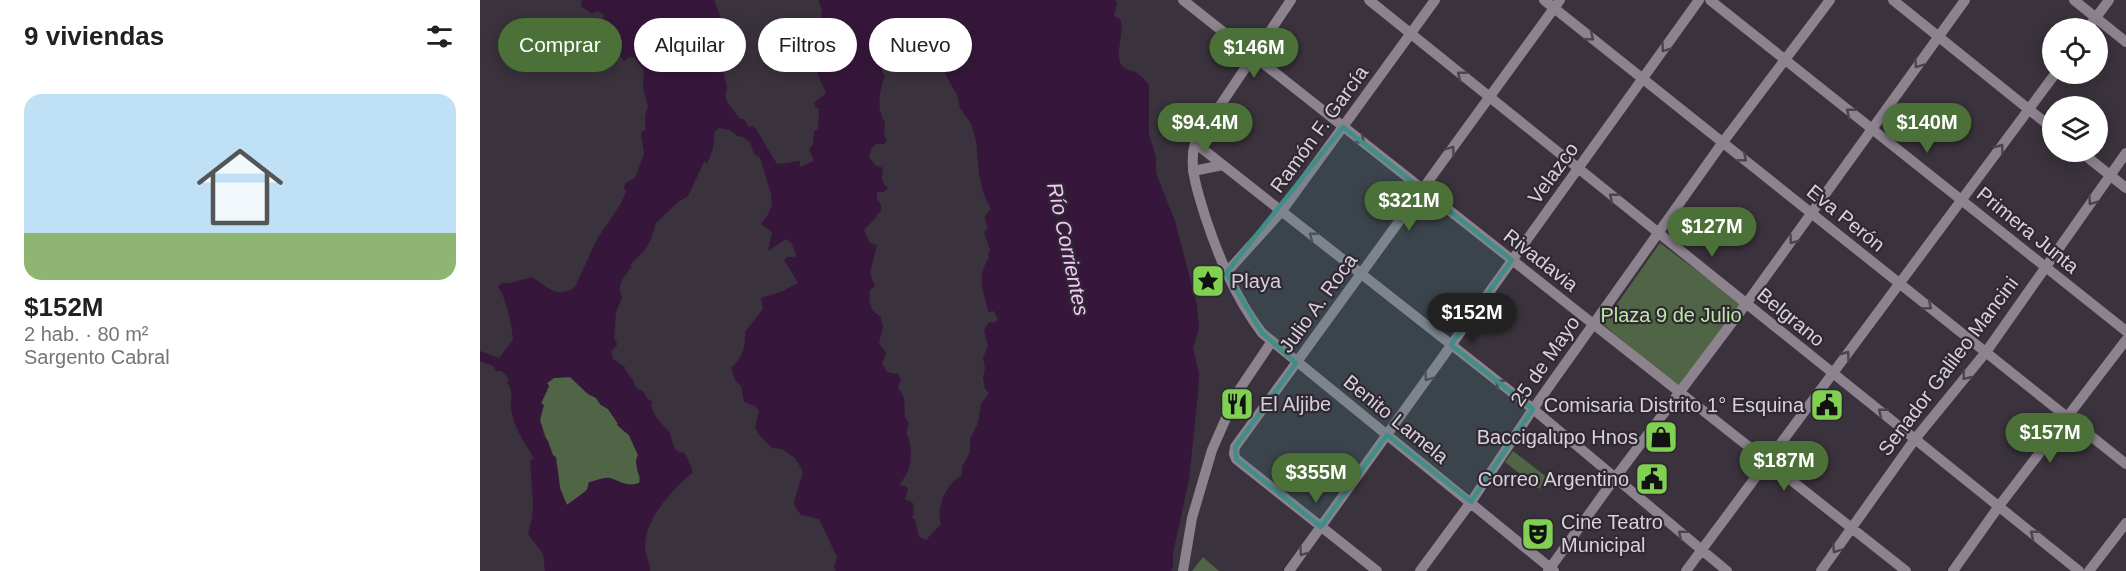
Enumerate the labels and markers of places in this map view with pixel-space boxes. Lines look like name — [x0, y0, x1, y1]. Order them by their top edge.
pin: $146M — [1212, 28, 1296, 79]
pin: $94.4M — [1156, 103, 1254, 154]
pin: $140M — [1885, 103, 1969, 154]
pin: $321M — [1367, 181, 1451, 232]
pin: $127M — [1670, 207, 1754, 258]
place icon: Playa — [1190, 263, 1226, 299]
place label: Playa — [1231, 270, 1282, 292]
pin: $152M — [1430, 293, 1514, 344]
restaurant icon: El Aljibe — [1219, 386, 1255, 422]
public building icon: Comisaria Distrito 1° Esquina — [1809, 387, 1845, 423]
place label: El Aljibe — [1260, 393, 1331, 415]
place label: Comisaria Distrito 1° Esquina — [1544, 394, 1805, 416]
pin: $157M — [2008, 413, 2092, 464]
shop icon: Baccigalupo Hnos — [1643, 419, 1679, 455]
place label: Baccigalupo Hnos — [1477, 426, 1638, 448]
pin: $187M — [1742, 441, 1826, 492]
pin: $355M — [1274, 453, 1358, 504]
public building icon: Correo Argentino — [1634, 461, 1670, 497]
place label: Correo Argentino — [1478, 468, 1629, 490]
place label: Cine Teatro Municipal — [1561, 511, 1663, 556]
theatre icon: Cine Teatro Municipal — [1520, 516, 1556, 552]

